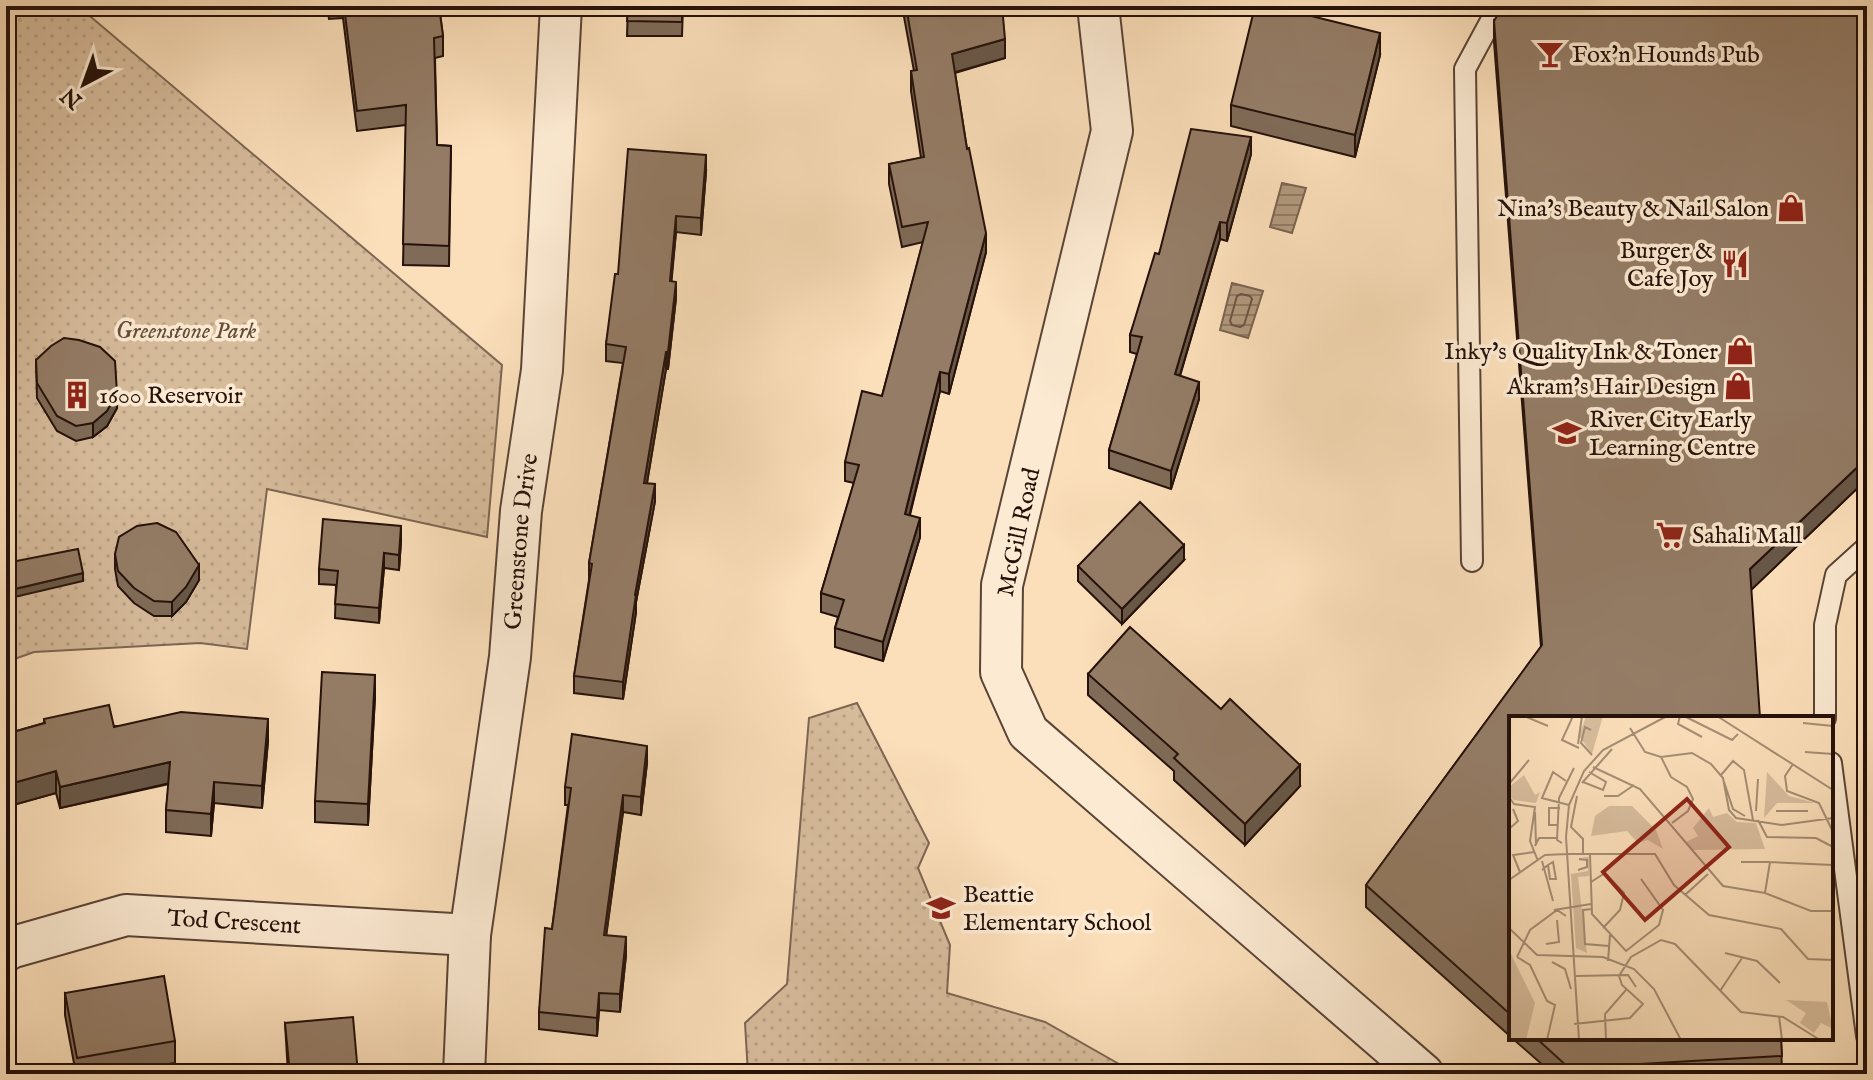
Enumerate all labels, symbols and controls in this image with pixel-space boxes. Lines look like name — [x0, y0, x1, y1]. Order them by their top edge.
bar icon: Fox'n Hounds Pub — [1535, 39, 1565, 69]
place label: Fox'n Hounds Pub — [1572, 40, 1760, 71]
north arrow — [44, 44, 124, 124]
text: N — [56, 81, 89, 115]
shop icon: Nina's Beauty & Nail Salon — [1776, 193, 1806, 223]
place label: Nina's Beauty & Nail Salon — [1497, 194, 1769, 225]
place label: Burger & Cafe Joy — [1620, 236, 1713, 295]
restaurant icon: Burger & Cafe Joy — [1720, 249, 1750, 279]
park label: Greenstone Park — [116, 316, 257, 347]
shop icon: Inky's Quality Ink & Toner — [1725, 336, 1755, 366]
place label: Inky's Quality Ink & Toner — [1444, 337, 1718, 368]
shop icon: Akram's Hair Design — [1723, 371, 1753, 401]
place label: Akram's Hair Design — [1506, 372, 1716, 403]
building icon: 1600 Reservoir — [62, 380, 92, 410]
place label: 1600 Reservoir — [99, 381, 243, 412]
place label: River City Early Learning Centre — [1589, 405, 1756, 464]
school or university icon: River City Early Learning Centre — [1552, 418, 1582, 448]
street label: Greenstone Drive — [498, 451, 546, 631]
street label: McGill Road — [991, 465, 1048, 600]
supermarket icon: Sahali Mall — [1655, 520, 1685, 550]
place label: Sahali Mall — [1692, 521, 1803, 552]
inset map — [1509, 716, 1833, 1040]
place label: Beattie Elementary School — [963, 880, 1152, 939]
school or university icon: Beattie Elementary School — [926, 893, 956, 923]
street label: Tod Crescent — [166, 903, 302, 942]

